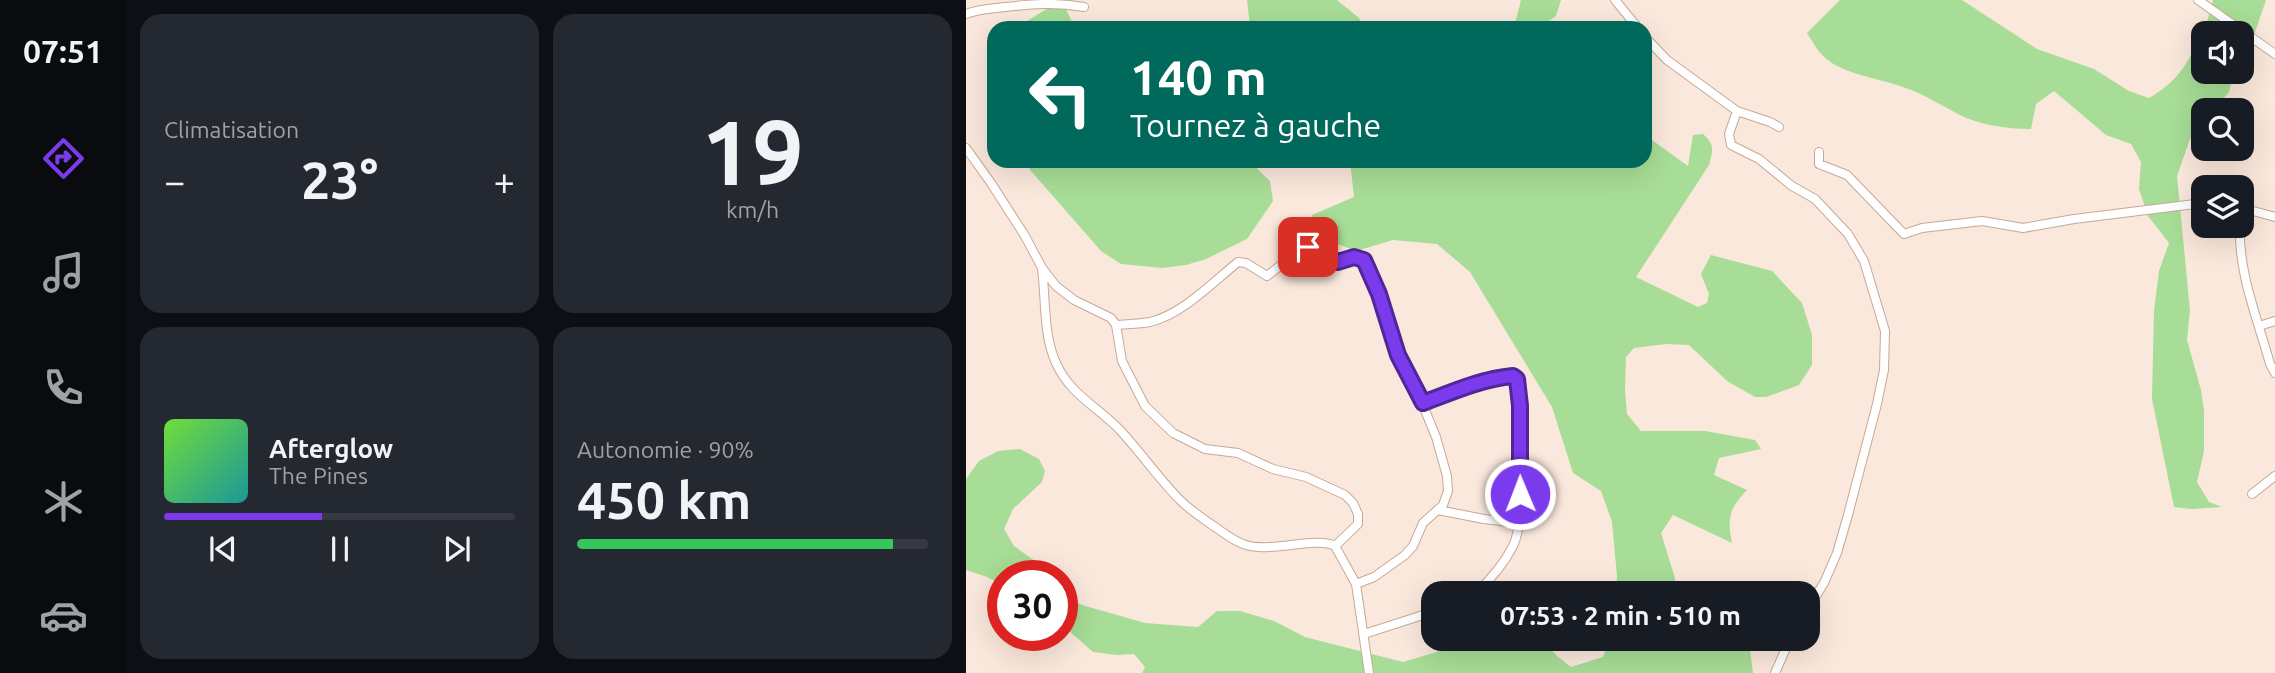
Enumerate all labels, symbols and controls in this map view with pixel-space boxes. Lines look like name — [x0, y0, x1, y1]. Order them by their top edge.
map controls — [2191, 21, 2254, 238]
button: sound — [2191, 21, 2254, 84]
text: 07:51 — [23, 33, 103, 69]
icon: left — [1015, 49, 1106, 140]
text: 140 m — [1130, 49, 1267, 104]
button: search — [2191, 98, 2254, 161]
text: 19 — [701, 100, 804, 202]
text: Tournez à gauche — [1130, 107, 1381, 143]
text: Climatisation — [164, 117, 299, 142]
icon: directions — [39, 134, 88, 183]
text: 23° — [301, 151, 378, 209]
text: − — [164, 160, 185, 202]
text: + — [494, 160, 515, 202]
button: layers — [2191, 175, 2254, 238]
text: km/h — [726, 197, 779, 222]
pin — [1278, 217, 1338, 277]
icon: arrive — [1289, 228, 1327, 266]
icon: music — [39, 248, 88, 297]
icon: phone — [39, 363, 88, 412]
text: Afterglow — [269, 434, 393, 463]
text: Autonomie · 90% — [577, 437, 754, 462]
position arrow — [1483, 457, 1557, 531]
text: The Pines — [269, 463, 368, 488]
text: 450 km — [577, 471, 751, 529]
icon: climate — [39, 477, 88, 526]
icon: previous — [204, 530, 242, 568]
icon: pause — [321, 530, 359, 568]
icon: next — [438, 530, 476, 568]
speed limit sign: 30 — [987, 560, 1078, 651]
icon: car — [39, 591, 88, 640]
text: 07:53 · 2 min · 510 m — [1500, 601, 1741, 630]

